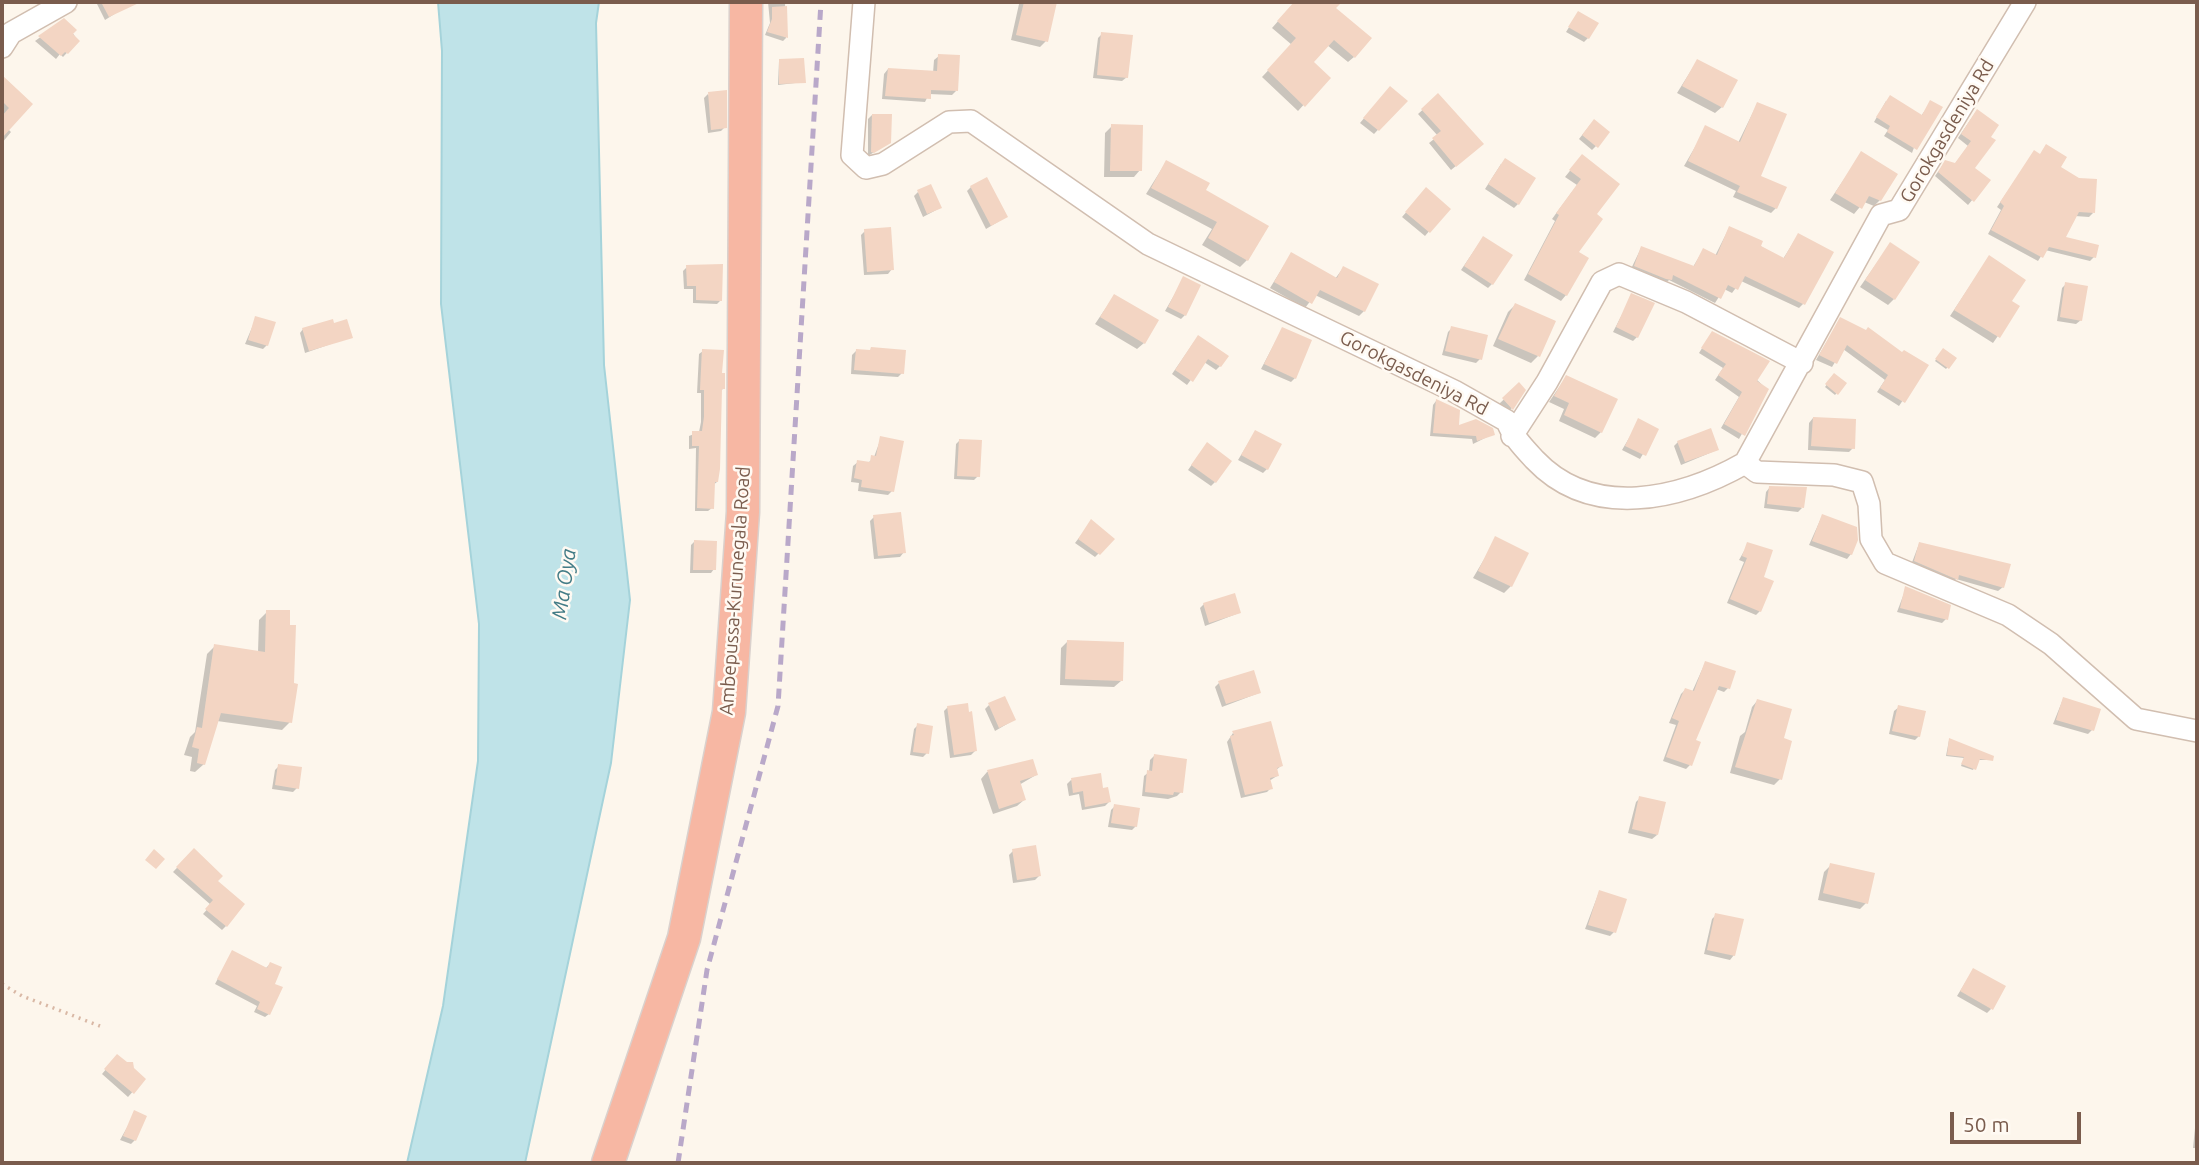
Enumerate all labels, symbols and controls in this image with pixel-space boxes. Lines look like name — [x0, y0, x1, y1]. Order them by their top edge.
street label: Gorokgasdeniya Rd — [1895, 55, 1999, 207]
street label: Gorokgasdeniya Rd — [1336, 326, 1492, 420]
street label: Ambepussa-Kurunegala Road — [715, 466, 755, 716]
water label: Ma Oya — [547, 547, 581, 621]
scale bar — [1954, 1098, 2085, 1142]
text: 50 m — [1963, 1112, 2010, 1136]

